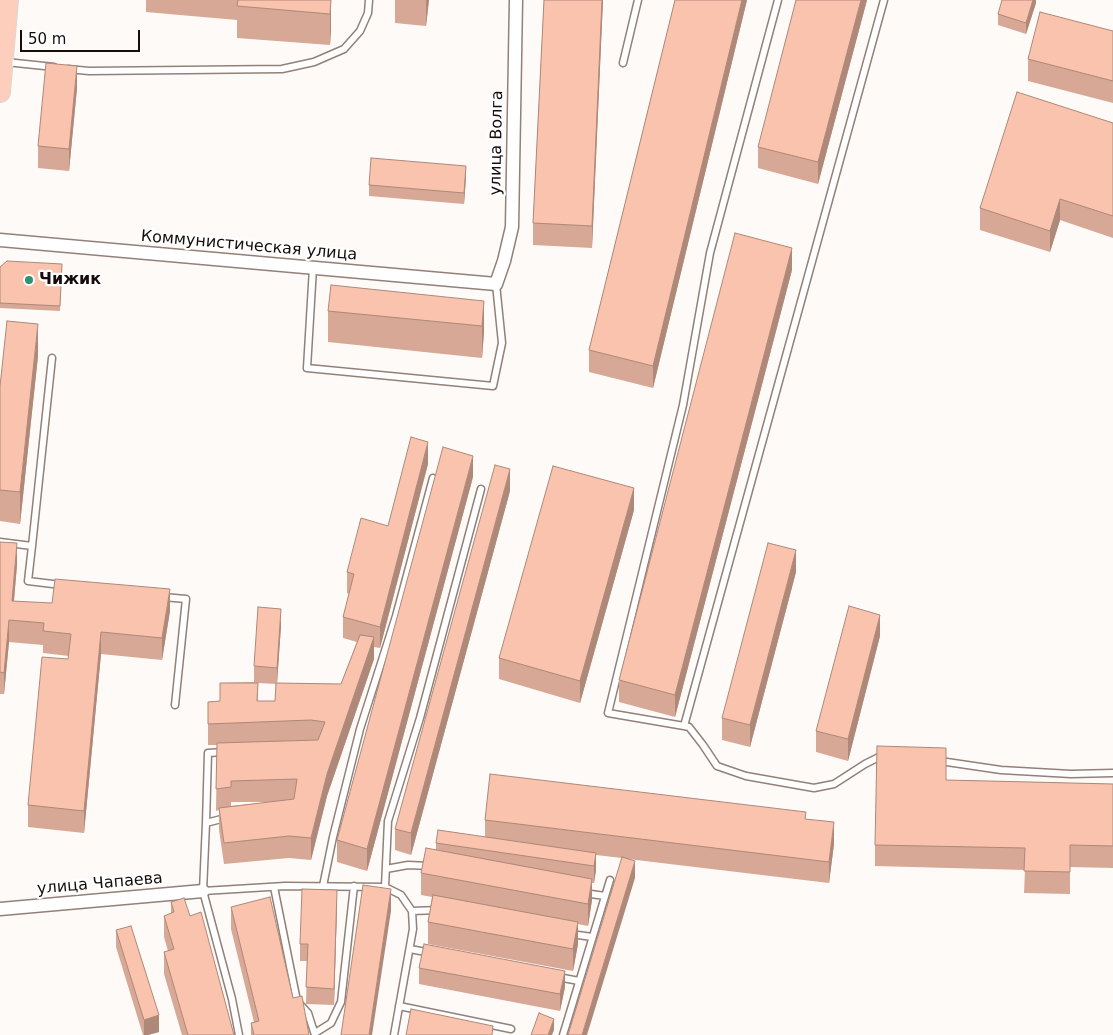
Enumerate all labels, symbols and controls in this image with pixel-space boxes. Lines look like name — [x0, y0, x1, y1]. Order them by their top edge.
scale bar — [22, 20, 142, 52]
text: 50 m — [28, 30, 66, 48]
street label: улица Волга — [486, 90, 508, 196]
street label: Коммунистическая улица — [140, 227, 358, 265]
place label: Чижик — [39, 270, 101, 290]
marker: Чижик — [23, 274, 35, 286]
street label: улица Чапаева — [36, 869, 164, 899]

